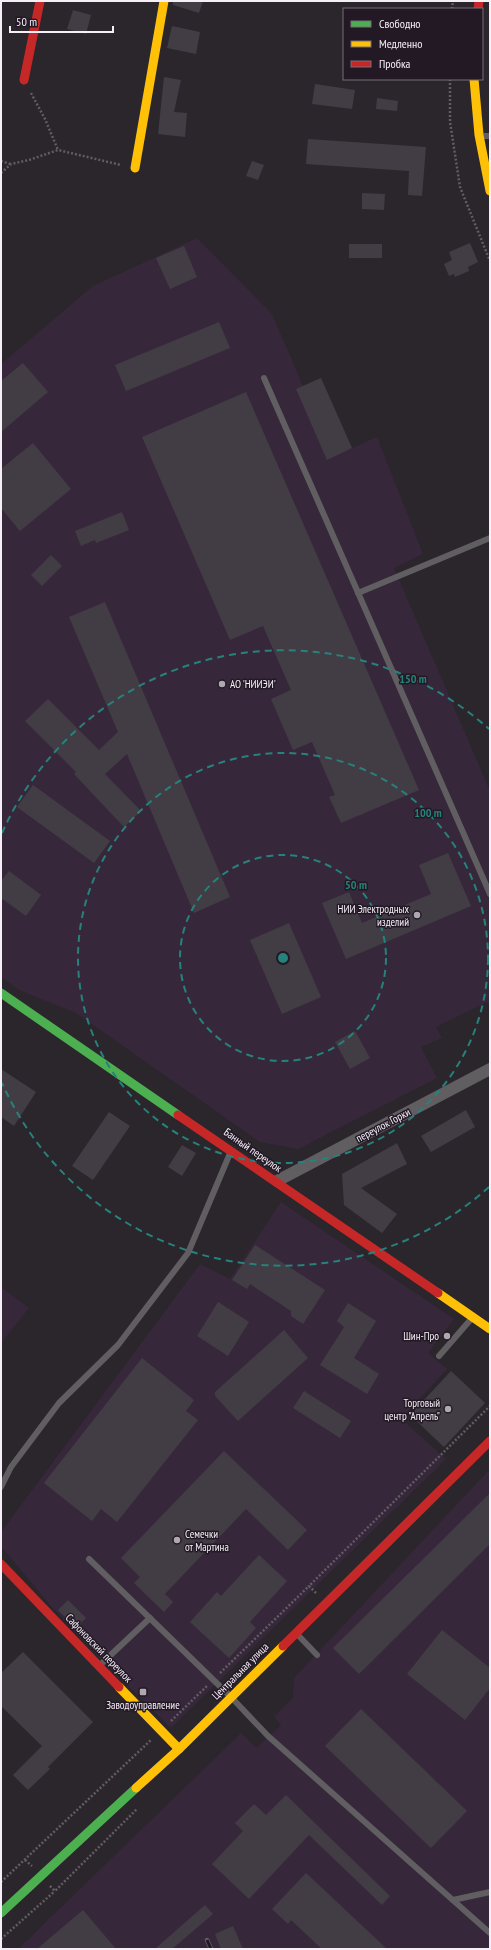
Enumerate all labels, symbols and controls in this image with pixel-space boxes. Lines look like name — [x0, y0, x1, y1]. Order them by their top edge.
scale bar — [10, 8, 113, 34]
legend — [343, 8, 483, 80]
text: 50 m — [16, 14, 37, 29]
text: Свободно — [379, 16, 421, 31]
text: Медленно — [379, 36, 422, 51]
text: Пробка — [379, 56, 411, 71]
text: 150 m — [399, 671, 427, 686]
place label: АО 'НИИЭИ' — [230, 677, 276, 691]
marker: АО 'НИИЭИ' — [217, 679, 227, 689]
text: 100 m — [414, 805, 442, 820]
text: 50 m — [345, 877, 367, 892]
place label: НИИ Электродных изделий — [338, 902, 409, 929]
marker: НИИ Электродных изделий — [412, 910, 422, 920]
centre of rings — [276, 951, 290, 965]
street label: переулок Горки — [353, 1105, 413, 1145]
street label: Банный переулок — [221, 1125, 285, 1176]
place label: Шин-Про — [403, 1329, 439, 1343]
marker: Шин-Про — [442, 1331, 452, 1341]
place label: Торговый центр "Апрель" — [384, 1396, 440, 1423]
marker: Торговый центр "Апрель" — [443, 1404, 453, 1414]
place label: Семечки от Мартина — [185, 1527, 229, 1554]
marker: Семечки от Мартина — [172, 1535, 182, 1545]
street label: Сафоновский переулок — [63, 1611, 136, 1686]
street label: Центральная улица — [209, 1640, 271, 1702]
marker: Заводоуправление — [138, 1687, 148, 1697]
place label: Заводоуправление — [106, 1698, 180, 1712]

